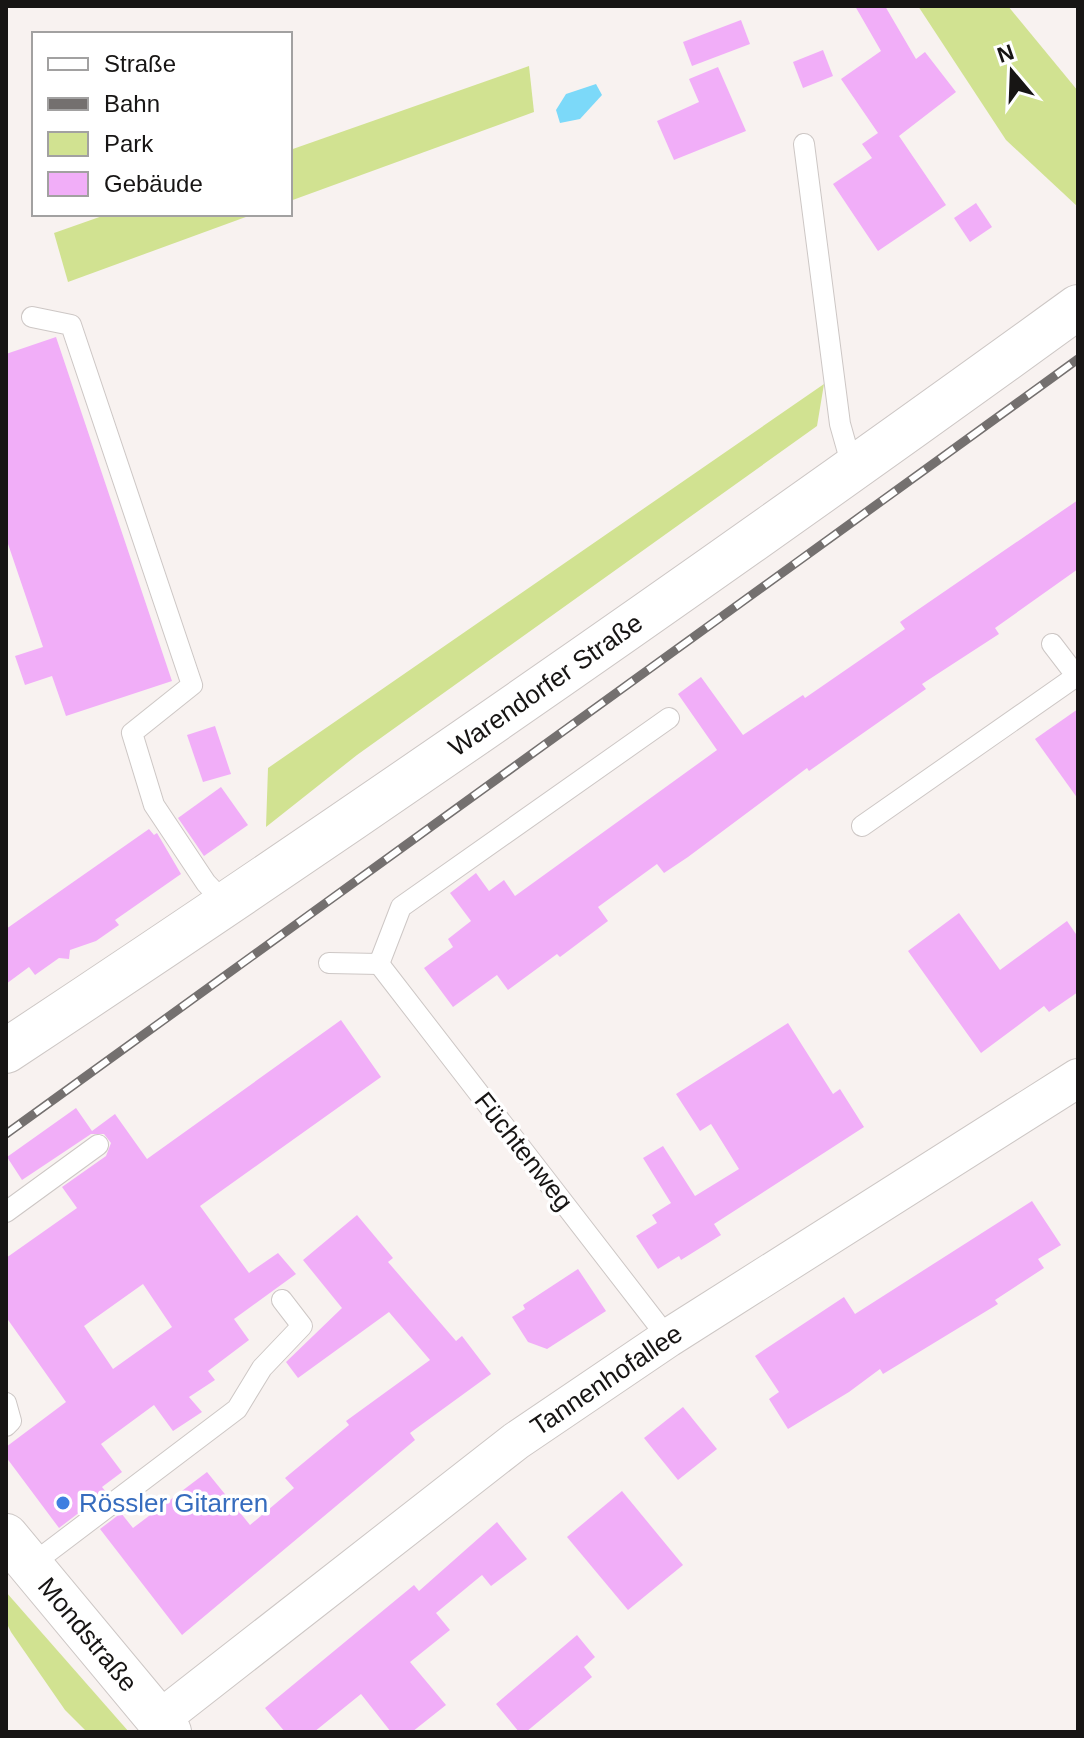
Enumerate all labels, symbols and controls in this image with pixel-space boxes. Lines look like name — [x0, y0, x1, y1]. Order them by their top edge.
legend — [32, 32, 292, 216]
north arrow — [972, 32, 1052, 112]
text: N — [994, 39, 1017, 68]
text: Straße — [104, 50, 176, 77]
text: Bahn — [104, 90, 160, 117]
text: Park — [104, 130, 154, 157]
text: Gebäude — [104, 170, 203, 197]
street label: Warendorfer Straße — [443, 607, 648, 762]
street label: Füchtenweg — [469, 1086, 579, 1216]
street label: Tannenhofallee — [525, 1318, 687, 1442]
place label: Rössler Gitarren — [79, 1488, 268, 1518]
marker: Rössler Gitarren — [54, 1494, 72, 1512]
street label: Mondstraße — [32, 1571, 144, 1697]

